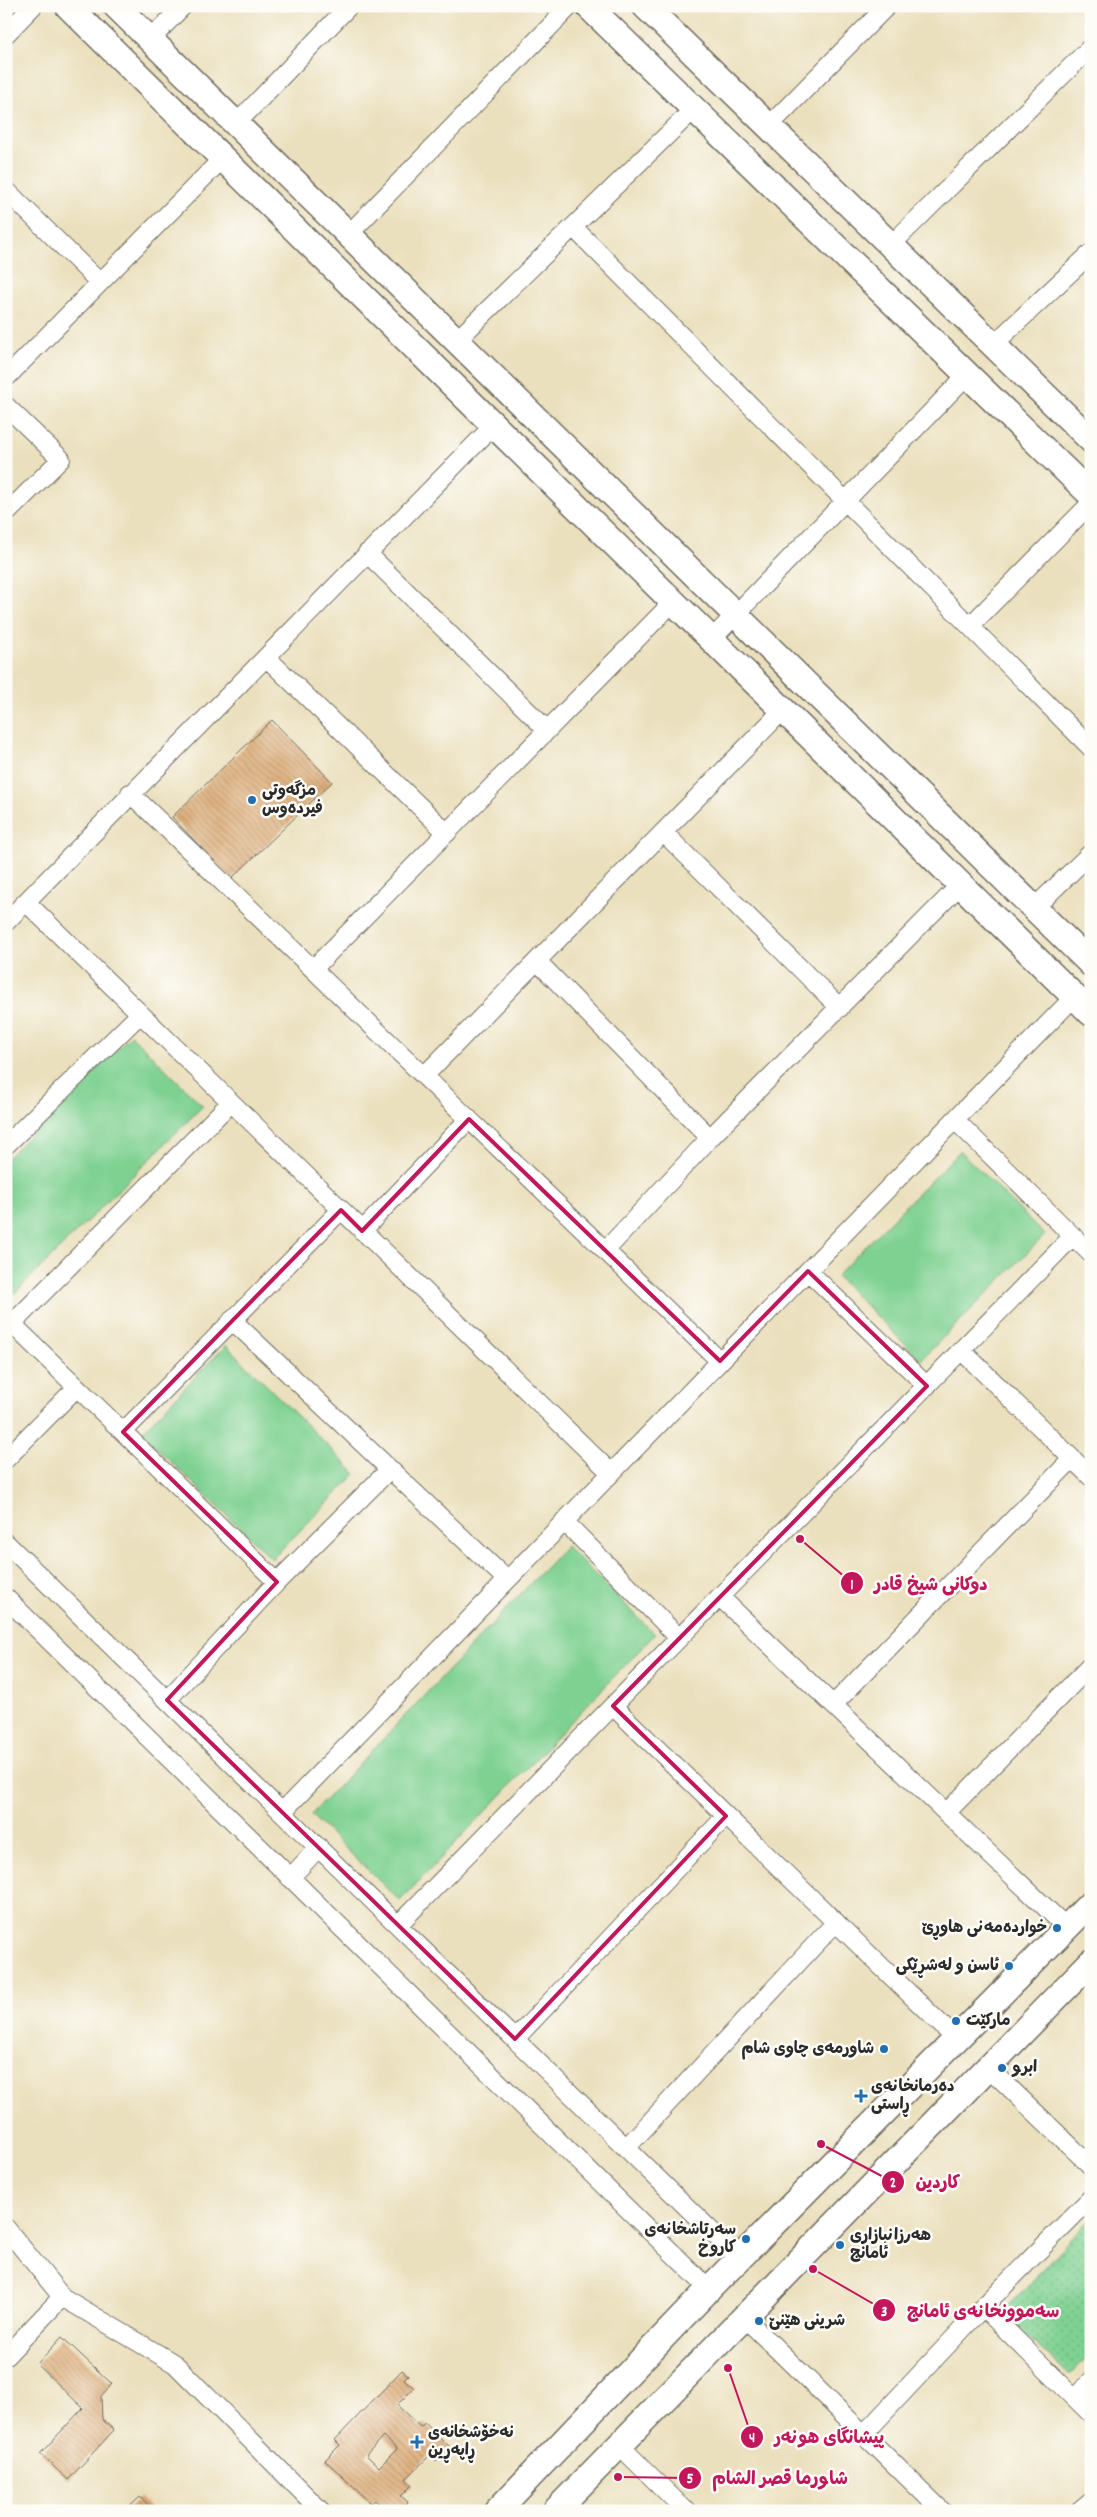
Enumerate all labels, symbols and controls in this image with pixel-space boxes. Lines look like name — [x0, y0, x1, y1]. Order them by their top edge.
place label: مزگە‌وتی فیردە‌وس — [262, 780, 323, 821]
marker: مزگە‌وتی فیردە‌وس — [246, 794, 258, 806]
callout: دوکانی شیخ قادر — [840, 1567, 998, 1600]
text: دوکانی شیخ قادر — [872, 1574, 988, 1599]
text: 1 — [850, 1575, 854, 1597]
place label: خواردەمەنی هاوڕێ — [921, 1917, 1047, 1940]
marker: خواردەمەنی هاوڕێ — [1051, 1922, 1063, 1934]
place label: ئاسن و لەشڕێکی — [896, 1955, 1000, 1978]
marker: ئاسن و لەشڕێکی — [1003, 1960, 1015, 1972]
place label: مارکێت — [966, 2010, 1010, 2033]
marker: مارکێت — [950, 2015, 962, 2027]
place label: شاورمەی چاوی شام — [741, 2038, 874, 2061]
marker: شاورمەی چاوی شام — [878, 2043, 890, 2055]
place label: ابرو — [1011, 2057, 1037, 2080]
marker: ابرو — [996, 2062, 1008, 2074]
place label: دەرمانخانەی ڕاستی — [871, 2076, 954, 2117]
marker: دەرمانخانەی ڕاستی — [855, 2090, 867, 2102]
callout: كاردين — [880, 2166, 970, 2199]
text: كاردين — [915, 2172, 961, 2197]
text: 2 — [890, 2173, 896, 2195]
place label: سەرتاشخانەی کاروخ — [645, 2219, 736, 2260]
place label: هەرزانبازاڕی ئامانج — [850, 2225, 931, 2266]
marker: سەرتاشخانەی کاروخ — [740, 2233, 752, 2245]
marker: هەرزانبازاڕی ئامانج — [834, 2239, 846, 2251]
callout: سەموونخانەی ئامانج — [872, 2294, 1069, 2327]
text: سەموونخانەی ئامانج — [907, 2301, 1059, 2326]
text: 3 — [881, 2302, 888, 2324]
place label: شرینی هێنێ — [769, 2310, 845, 2333]
marker: شرینی هێنێ — [753, 2315, 765, 2327]
callout: پیشانگای هونەر — [739, 2420, 894, 2453]
place label: نەخۆشخانەی ڕاپەڕین — [428, 2422, 514, 2463]
text: پیشانگای هونەر — [773, 2426, 885, 2452]
text: 4 — [749, 2428, 755, 2450]
marker: نەخۆشخانەی ڕاپەڕین — [410, 2435, 424, 2449]
callout: شاورما قصر الشام — [677, 2461, 858, 2494]
text: شاورما قصر الشام — [712, 2468, 848, 2493]
text: 5 — [687, 2469, 694, 2491]

